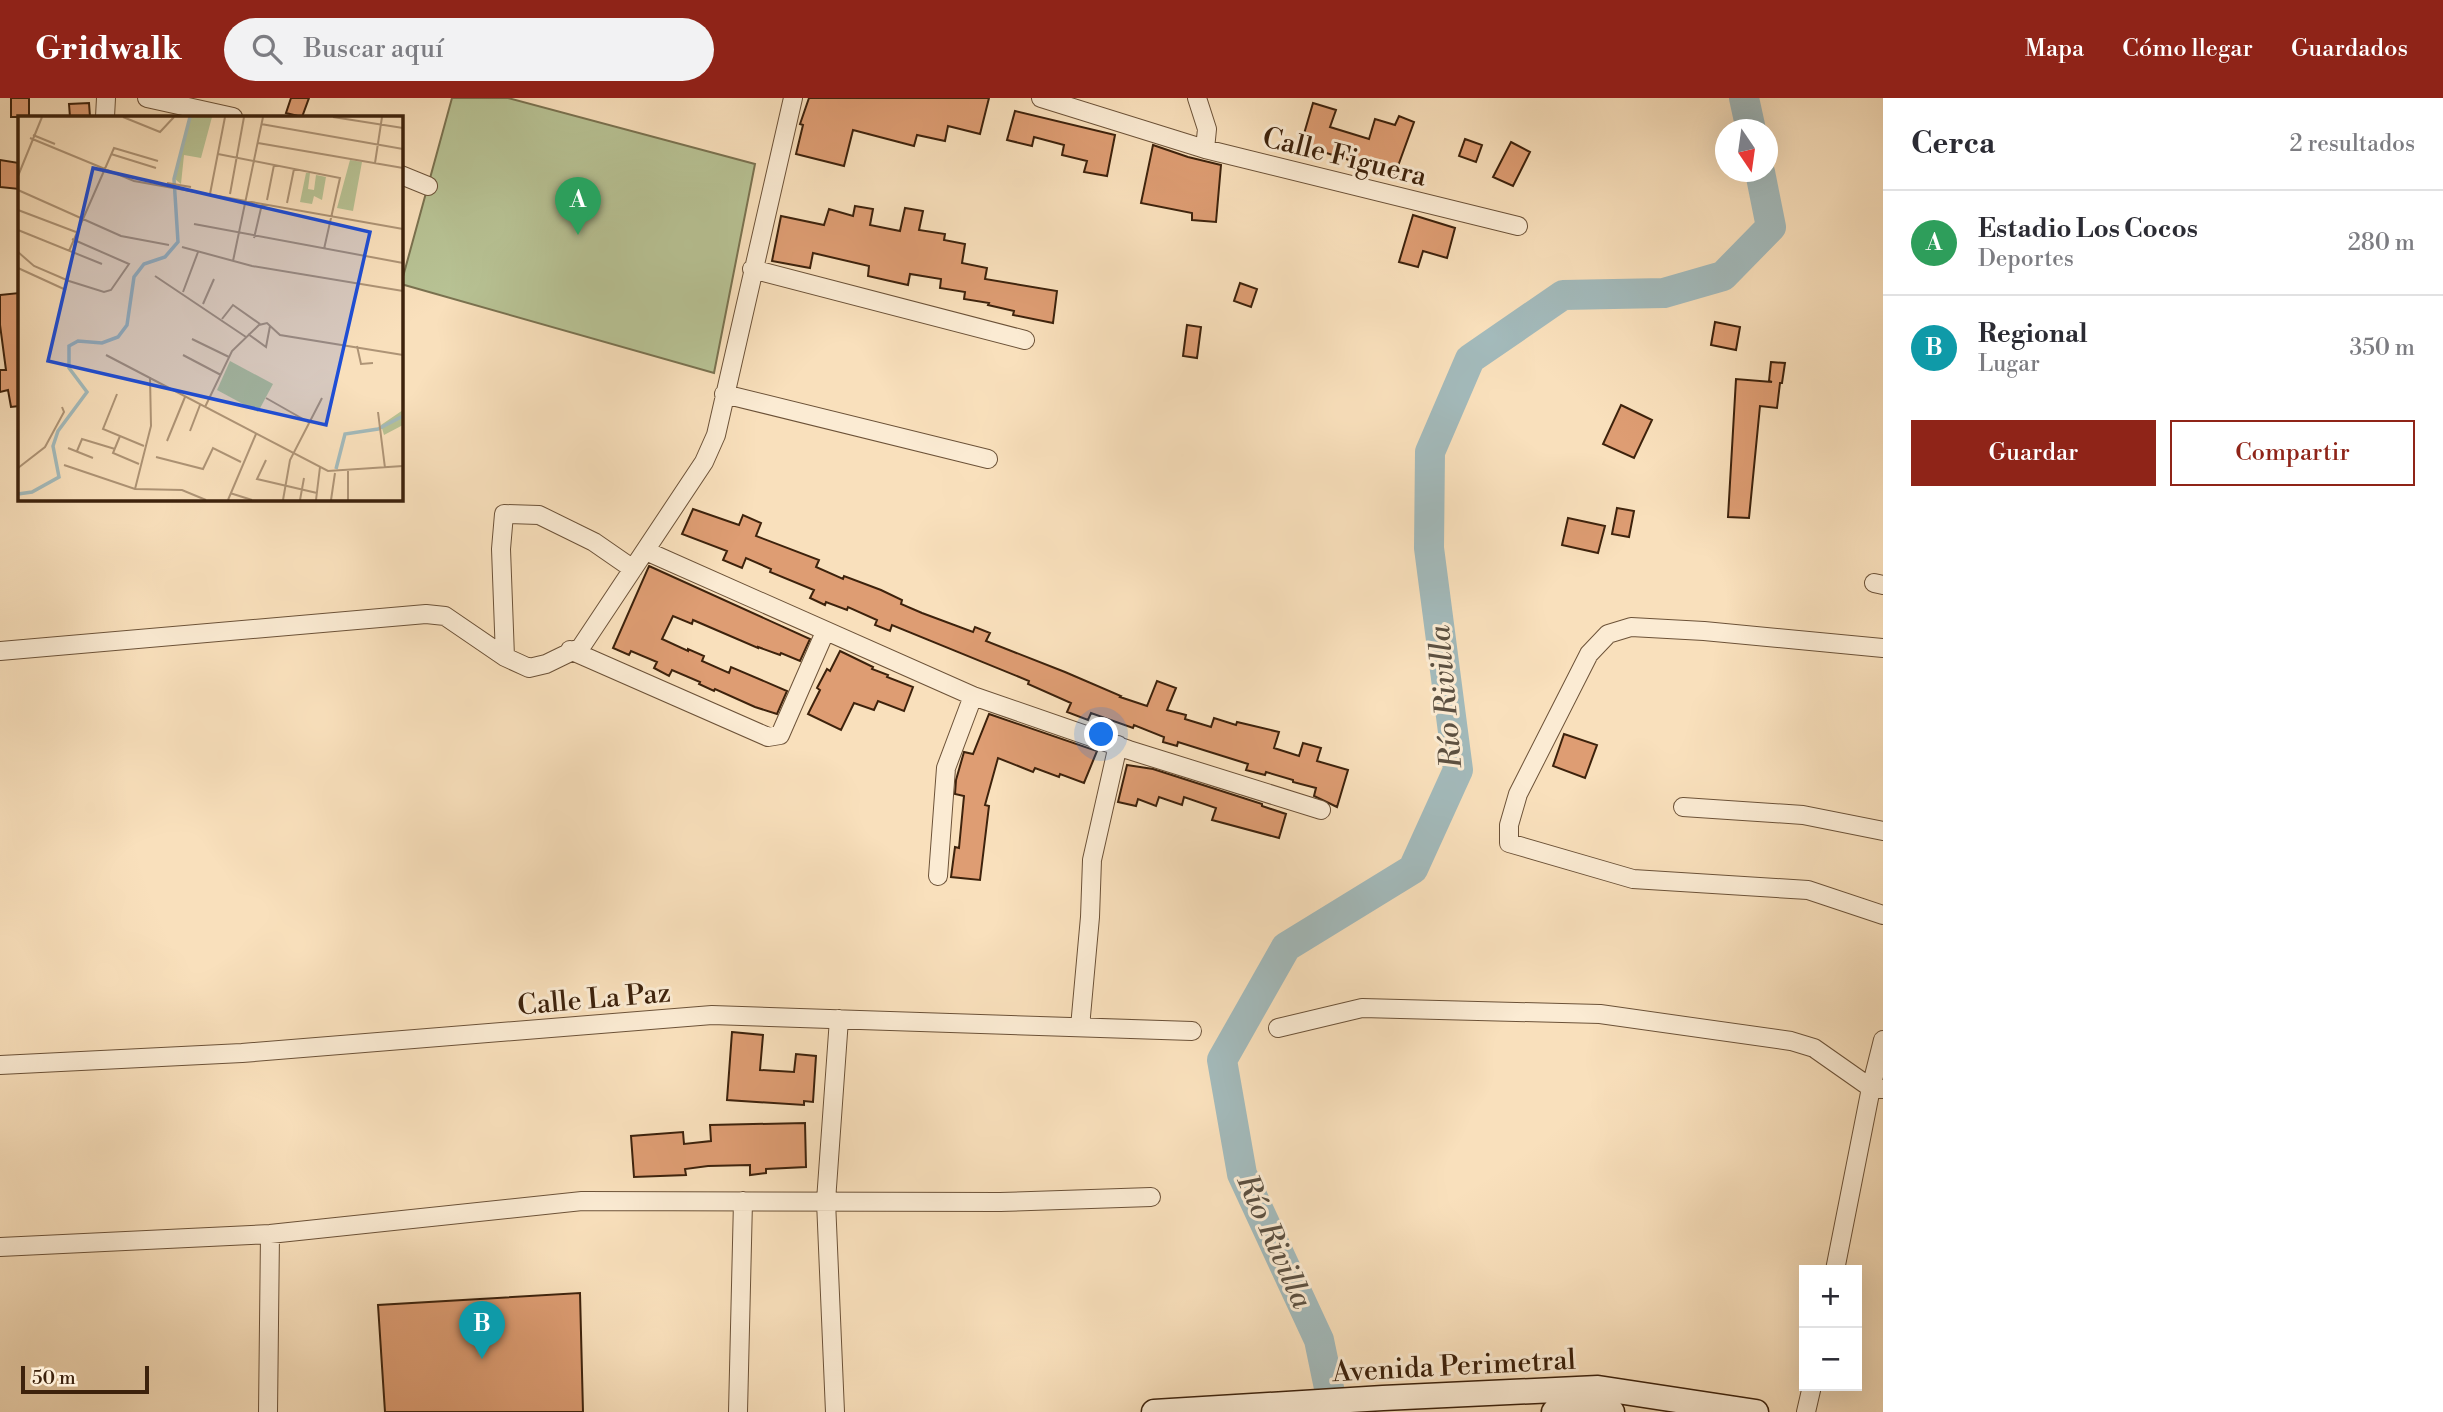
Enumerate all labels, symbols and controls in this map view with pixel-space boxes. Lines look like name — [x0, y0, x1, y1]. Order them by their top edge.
search box — [224, 18, 714, 81]
text: Gridwalk — [35, 29, 182, 70]
icon: search — [248, 30, 286, 68]
text: Buscar aquí — [304, 33, 444, 65]
text: Mapa — [2025, 34, 2084, 64]
text: Cómo llegar — [2122, 34, 2253, 64]
text: Guardados — [2291, 34, 2408, 64]
inset map — [18, 116, 402, 500]
north arrow — [1715, 119, 1778, 182]
street label: Calle Figuera — [1259, 120, 1431, 195]
text: Cerca — [1911, 125, 1995, 163]
text: 2 resultados — [2290, 130, 2415, 158]
pin: A — [555, 177, 601, 235]
text: Estadio Los Cocos — [1978, 213, 2198, 245]
text: A — [1926, 229, 1942, 257]
text: 280 m — [2348, 229, 2415, 257]
text: Deportes — [1978, 245, 2074, 273]
text: Regional — [1978, 318, 2088, 350]
text: B — [1925, 334, 1943, 362]
text: 350 m — [2349, 334, 2415, 362]
text: Lugar — [1978, 350, 2040, 378]
button: Guardar — [1911, 420, 2156, 486]
button: Compartir — [2170, 420, 2415, 486]
water label: Río Rivilla — [1421, 624, 1471, 771]
your location — [1084, 717, 1118, 751]
street label: Calle La Paz — [516, 975, 672, 1024]
water label: Río Rivilla — [1227, 1167, 1321, 1315]
map controls — [1799, 1265, 1862, 1391]
button: + — [1799, 1265, 1862, 1328]
pin: B — [459, 1301, 505, 1359]
button: − — [1799, 1328, 1862, 1391]
street label: Avenida Perimetral — [1330, 1343, 1577, 1390]
scale bar — [21, 1363, 149, 1395]
text: 50 m — [32, 1366, 76, 1390]

